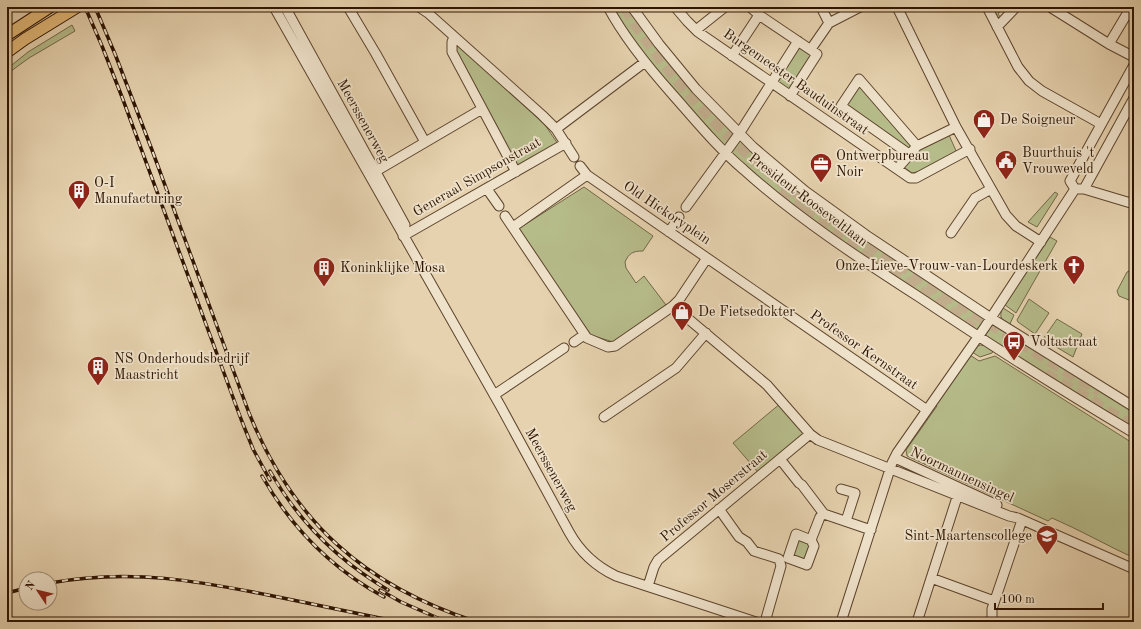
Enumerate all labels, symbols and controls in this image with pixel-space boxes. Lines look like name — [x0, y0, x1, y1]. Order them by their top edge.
street label: Burgemeester Bauduinstraat — [721, 26, 871, 138]
street label: Meerssenerweg — [334, 77, 392, 165]
shop icon: De Soigneur — [971, 107, 997, 140]
place label: De Soigneur — [1000, 113, 1076, 127]
street label: Generaal Simpsonstraat — [411, 135, 543, 219]
place label: Buurthuis 't Vrouweveld — [1022, 146, 1094, 176]
public building icon: Buurthuis 't Vrouweveld — [993, 148, 1019, 181]
place label: Ontwerpbureau Noir — [836, 149, 930, 179]
street label: President Rooseveltlaan — [746, 151, 871, 250]
office icon: Ontwerpbureau Noir — [808, 151, 834, 184]
place label: O-I Manufacturing — [94, 176, 183, 206]
building icon: O-I Manufacturing — [66, 178, 92, 211]
street label: Old Hickoryplein — [621, 179, 714, 248]
church icon: Onze-Lieve-Vrouw-van-Lourdeskerk — [1061, 253, 1087, 286]
building icon: Koninklijke Mosa — [311, 255, 337, 288]
place label: Onze-Lieve-Vrouw-van-Lourdeskerk — [835, 259, 1058, 273]
place label: Koninklijke Mosa — [340, 261, 445, 275]
shop icon: De Fietsedokter — [669, 299, 695, 332]
place label: De Fietsedokter — [698, 305, 795, 319]
street label: Professor Kernstraat — [808, 308, 920, 392]
bus stop icon: Voltastraat — [1001, 329, 1027, 362]
place label: Voltastraat — [1030, 335, 1098, 349]
place label: NS Onderhoudsbedrijf Maastricht — [114, 352, 251, 382]
building icon: NS Onderhoudsbedrijf Maastricht — [85, 354, 111, 387]
street label: Meerssenerweg — [522, 426, 580, 514]
street label: Noormannensingel — [908, 445, 1016, 505]
street label: Professor Moserstraat — [658, 447, 770, 545]
school or university icon: Sint-Maartenscollege — [1034, 523, 1060, 556]
place label: Sint-Maartenscollege — [905, 529, 1032, 543]
north arrow — [18, 571, 58, 611]
text: N — [24, 579, 38, 593]
scale bar — [995, 585, 1103, 611]
text: 100 m — [1001, 594, 1035, 606]

